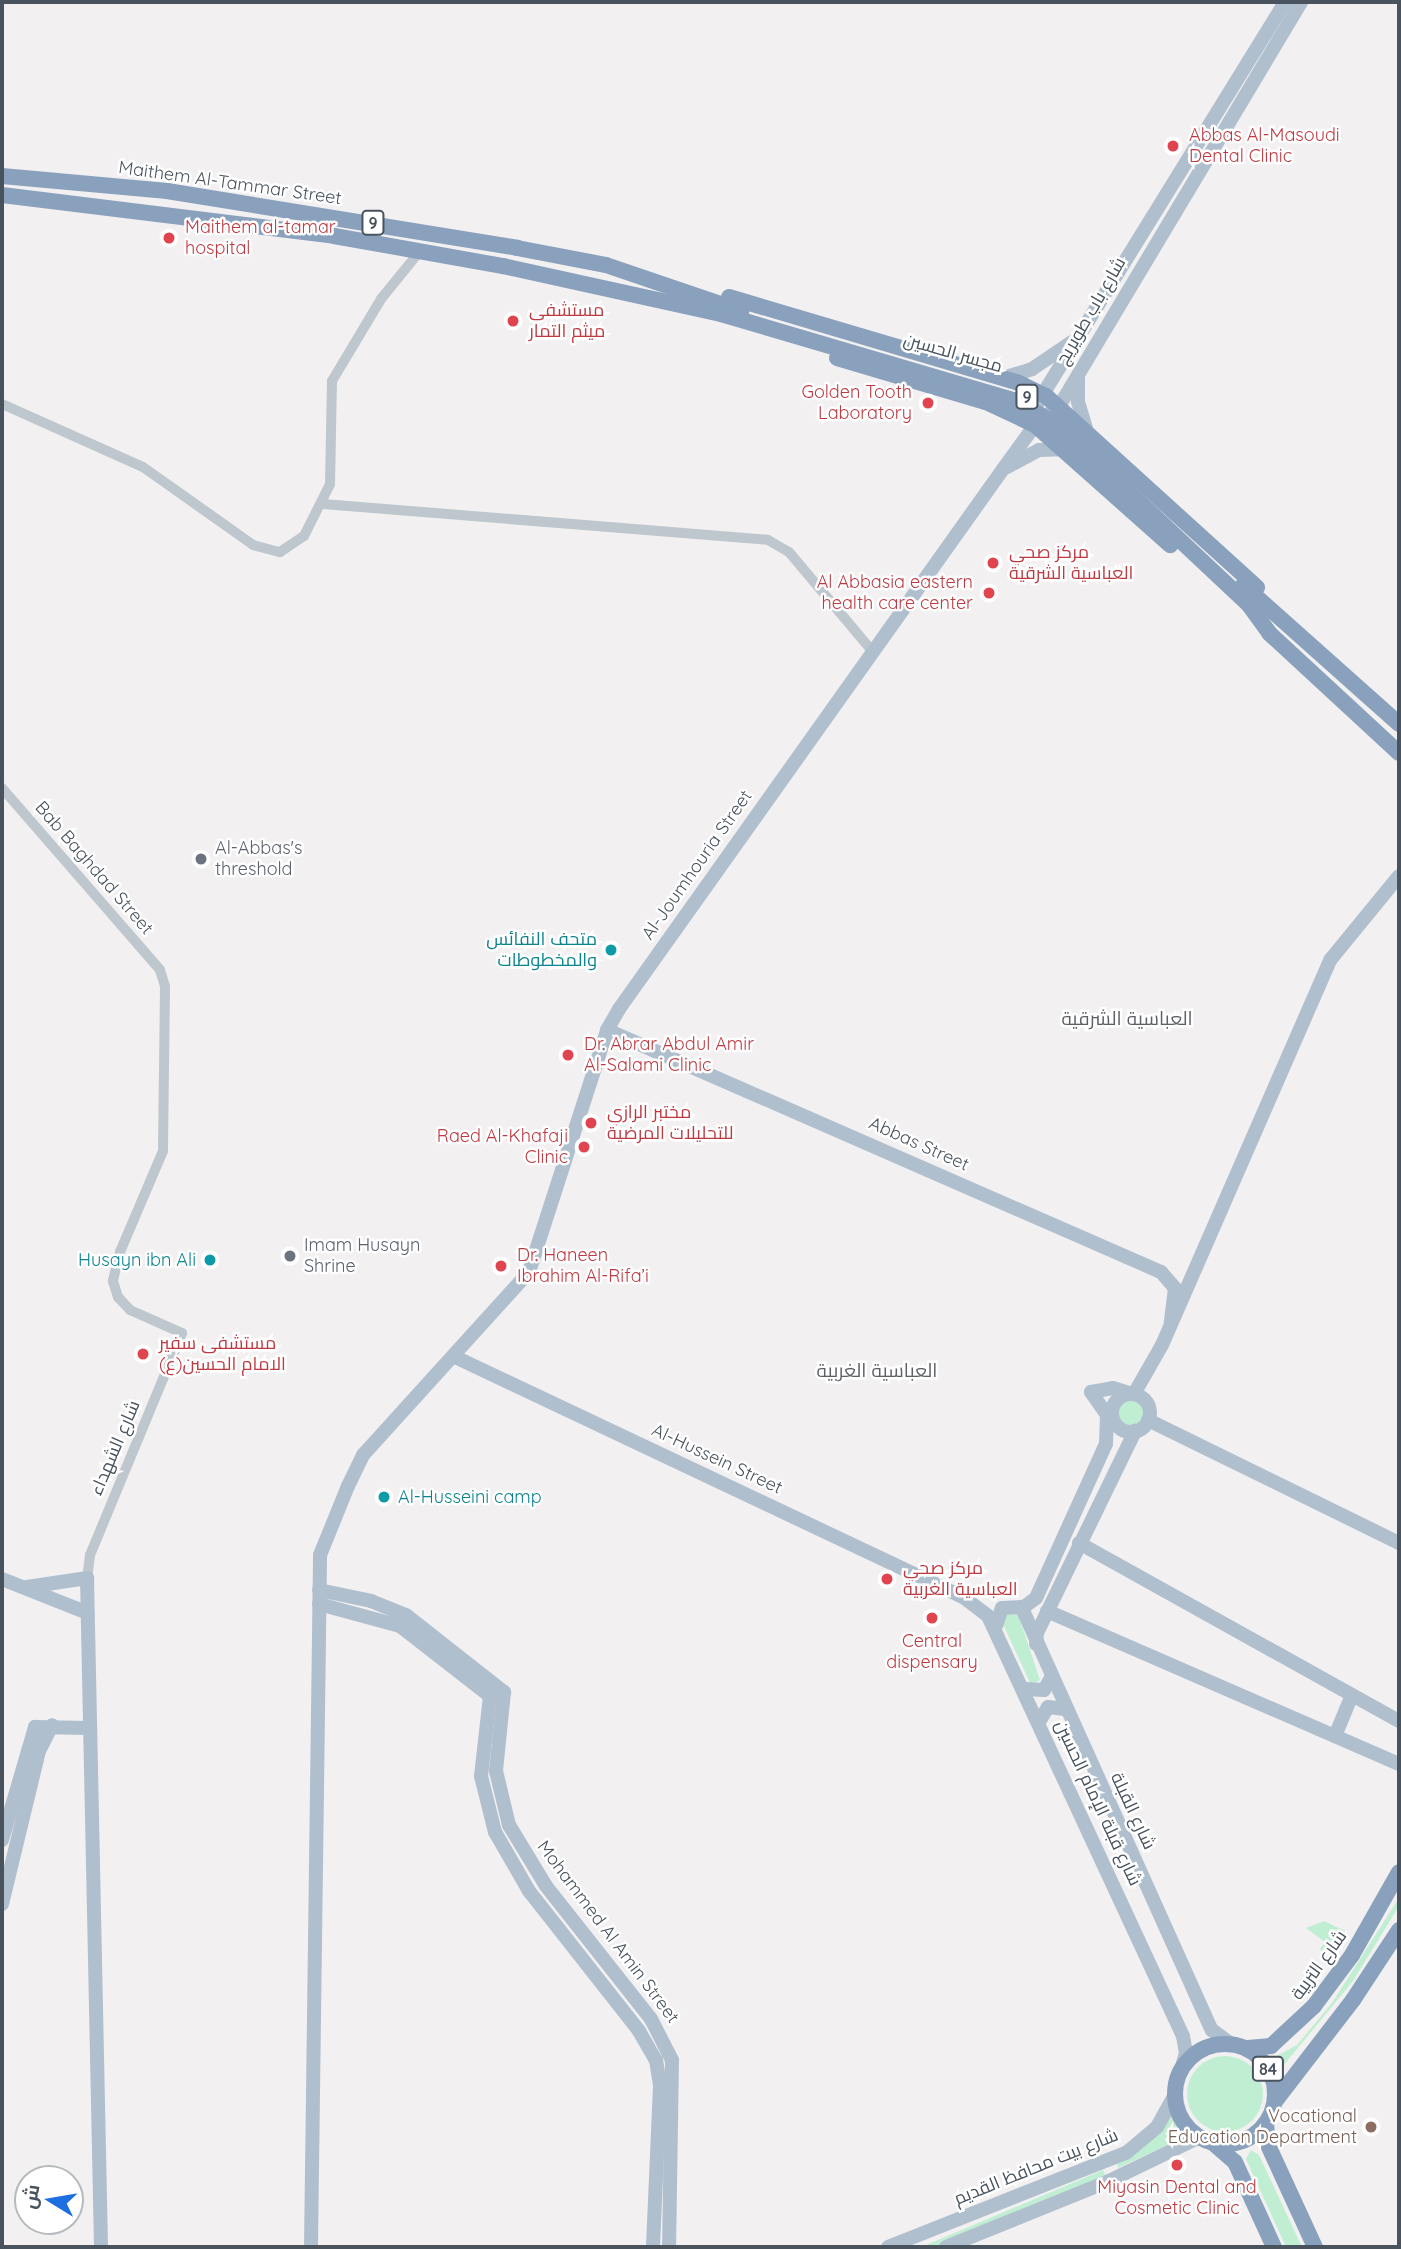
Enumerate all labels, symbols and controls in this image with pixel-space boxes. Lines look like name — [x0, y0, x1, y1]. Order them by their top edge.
place label: Abbas Al-Masoudi Dental Clinic — [1189, 125, 1340, 168]
marker: Abbas Al-Masoudi Dental Clinic — [1163, 136, 1183, 156]
street label: Maithem Al-Tammar Street — [117, 157, 343, 209]
road number: 9 — [361, 210, 385, 236]
place label: Maithem al-tamar hospital — [185, 217, 336, 260]
marker: Maithem al-tamar hospital — [159, 228, 179, 248]
street label: شارع باب طويريج — [1052, 253, 1130, 369]
place label: مستشفى ميثم التمار — [529, 300, 605, 342]
marker: مستشفى ميثم التمار — [503, 311, 523, 331]
street label: مجسر الحسين — [901, 329, 1005, 377]
place label: Golden Tooth Laboratory — [801, 382, 912, 424]
road number: 9 — [1015, 384, 1039, 410]
marker: Golden Tooth Laboratory — [918, 393, 938, 413]
place label: مركز صحي العباسية الشرقية — [1009, 542, 1133, 584]
marker: مركز صحي العباسية الشرقية — [983, 553, 1003, 573]
place label: Al Abbasia eastern health care center — [817, 572, 973, 614]
marker: Al Abbasia eastern health care center — [979, 583, 999, 603]
street label: Al-Joumhouria Street — [637, 786, 757, 944]
street label: Bab Baghdad Street — [30, 797, 158, 939]
place label: Al-Abbas's threshold — [215, 838, 303, 880]
marker: Al-Abbas's threshold — [193, 851, 209, 867]
place label: متحف النفائس والمخطوطات — [486, 929, 597, 972]
marker: متحف النفائس والمخطوطات — [603, 942, 619, 958]
district label: العباسية الشرقية — [1061, 1008, 1193, 1030]
place label: Dr. Abrar Abdul Amir Al-Salami Clinic — [584, 1034, 754, 1076]
marker: Dr. Abrar Abdul Amir Al-Salami Clinic — [558, 1045, 578, 1065]
place label: مختبر الرازي للتحليلات المرضية — [607, 1102, 733, 1144]
street label: Abbas Street — [866, 1112, 972, 1176]
marker: مختبر الرازي للتحليلات المرضية — [581, 1113, 601, 1133]
place label: Raed Al-Khafaji Clinic — [437, 1126, 568, 1168]
marker: Raed Al-Khafaji Clinic — [574, 1137, 594, 1157]
place label: Imam Husayn Shrine — [304, 1235, 420, 1278]
place label: Dr. Haneen Ibrahim Al-Rifa’i — [517, 1245, 649, 1288]
marker: Imam Husayn Shrine — [282, 1248, 298, 1264]
place label: Husayn ibn Ali — [78, 1249, 196, 1271]
marker: Husayn ibn Ali — [202, 1252, 218, 1268]
marker: Dr. Haneen Ibrahim Al-Rifa’i — [491, 1256, 511, 1276]
place label: مستشفى سفير الامام الحسين(ع) — [159, 1333, 286, 1376]
marker: مستشفى سفير الامام الحسين(ع) — [133, 1344, 153, 1364]
district label: العباسية الغربية — [817, 1360, 937, 1382]
street label: شارع الشهداء — [85, 1397, 145, 1499]
street label: Al-Hussein Street — [648, 1419, 786, 1499]
place label: Al-Husseini camp — [398, 1486, 542, 1508]
marker: Al-Husseini camp — [376, 1489, 392, 1505]
place label: مركز صحي العباسية الغربية — [903, 1558, 1017, 1600]
marker: مركز صحي العباسية الغربية — [877, 1569, 897, 1589]
marker: Central dispensary — [922, 1608, 942, 1628]
place label: Central dispensary — [886, 1631, 978, 1674]
street label: شارع قبلة الإمام الحسين — [1050, 1717, 1146, 1889]
street label: شارع القبلة — [1106, 1769, 1160, 1853]
street label: Mohammed Al Amin Street — [532, 1837, 684, 2027]
street label: شارع التربية — [1287, 1926, 1351, 2004]
road number: 84 — [1250, 2056, 1286, 2082]
place label: Vocational Education Department — [1168, 2106, 1357, 2148]
marker: Vocational Education Department — [1363, 2119, 1379, 2135]
street label: شارع بيت محافظ القديم — [951, 2124, 1121, 2210]
marker: Miyasin Dental and Cosmetic Clinic — [1167, 2155, 1187, 2175]
north arrow — [14, 2165, 84, 2235]
place label: Miyasin Dental and Cosmetic Clinic — [1097, 2177, 1257, 2220]
text: ش — [16, 2182, 44, 2211]

